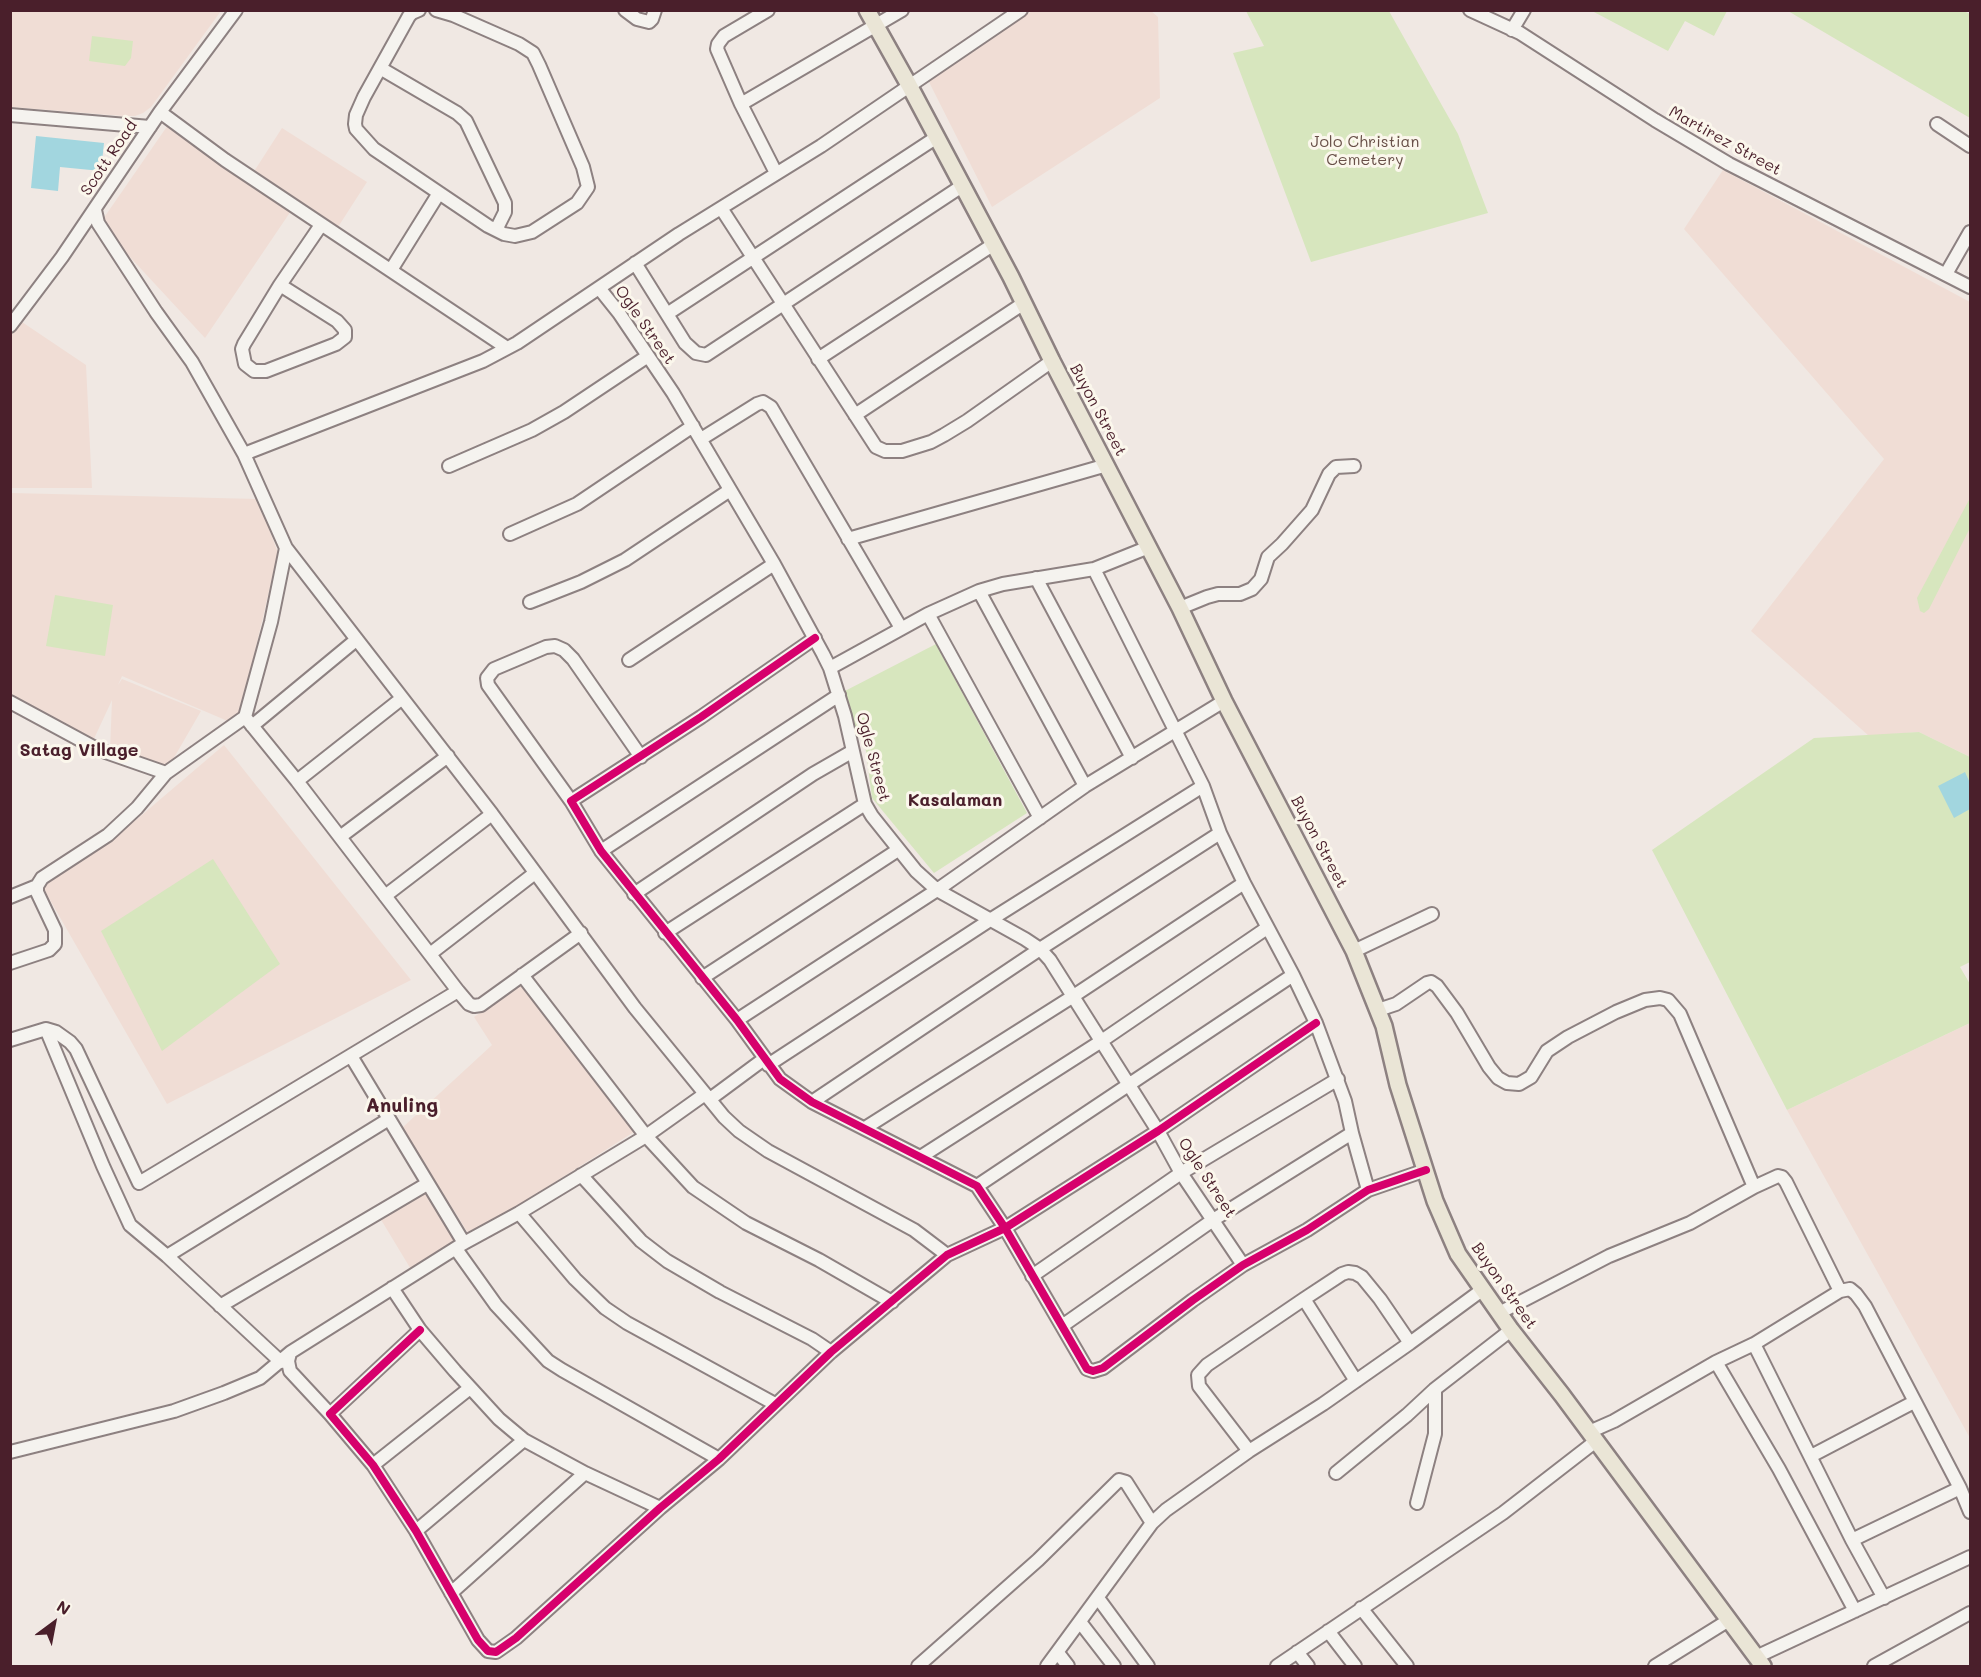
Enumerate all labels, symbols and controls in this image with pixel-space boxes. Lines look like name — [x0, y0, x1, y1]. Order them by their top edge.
street label: Martirez Street — [1665, 102, 1785, 180]
street label: Scott Road — [77, 117, 141, 199]
park label: Jolo Christian Cemetery — [1311, 132, 1419, 170]
street label: Ogle Street — [611, 282, 679, 368]
street label: Buyon Street — [1066, 361, 1130, 459]
street label: Ogle Street — [852, 710, 894, 804]
district label: Satag Village — [20, 739, 138, 761]
district label: Kasalaman — [908, 789, 1002, 811]
street label: Buyon Street — [1287, 793, 1351, 891]
district label: Anuling — [366, 1094, 438, 1118]
street label: Ogle Street — [1174, 1134, 1240, 1222]
street label: Buyon Street — [1467, 1239, 1541, 1333]
north arrow — [24, 1593, 84, 1653]
text: N — [53, 1595, 75, 1619]

